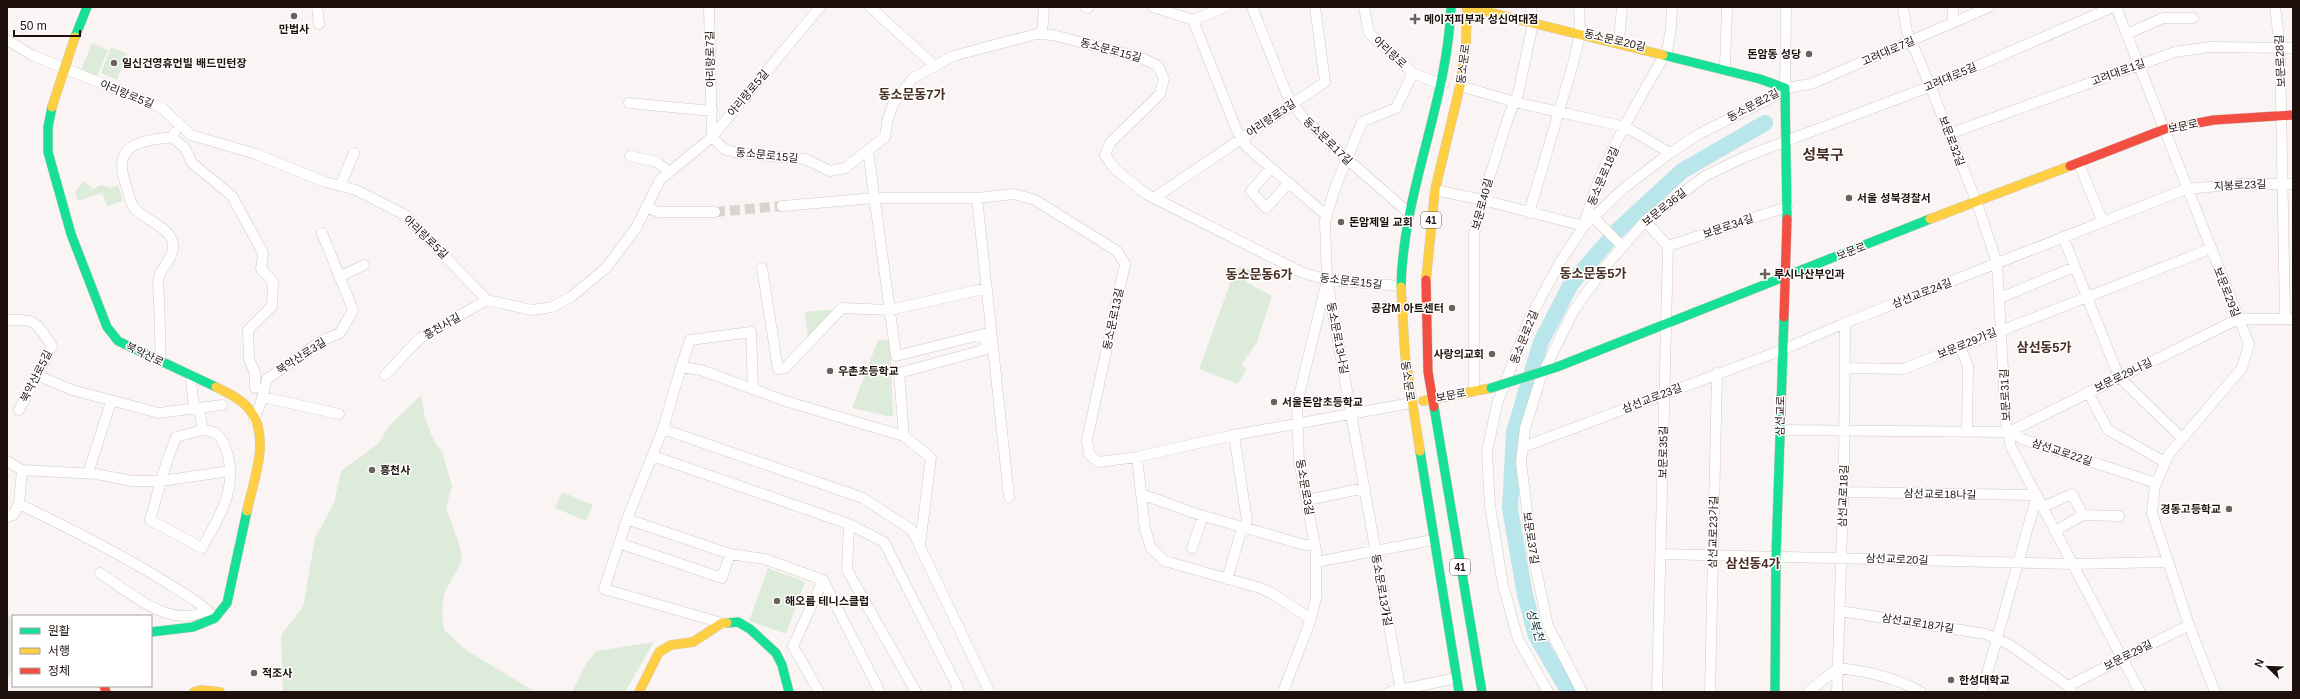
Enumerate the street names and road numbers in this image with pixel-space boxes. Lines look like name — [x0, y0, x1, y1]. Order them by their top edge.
street label: 동소문로20길 — [1583, 27, 1647, 53]
street label: 아리랑로7길 — [704, 31, 716, 87]
street label: 아리랑로 — [1371, 34, 1409, 70]
street label: 고려대로7길 — [1860, 34, 1916, 68]
street label: 보문로28길 — [2273, 34, 2287, 88]
street label: 동소문로15길 — [1079, 36, 1143, 64]
street label: 동소문로 — [1455, 43, 1471, 85]
street label: 고려대로1길 — [2089, 57, 2147, 87]
street label: 고려대로5길 — [1922, 60, 1978, 94]
street label: 아리랑로5길 — [725, 67, 771, 119]
street label: 아리랑로5길 — [98, 78, 156, 110]
street label: 동소문로2길 — [1725, 86, 1781, 124]
street label: 아리랑로3길 — [1244, 97, 1298, 139]
street label: 보문로32길 — [1937, 114, 1967, 168]
street label: 동소문로17길 — [1301, 115, 1355, 167]
street label: 보문로 — [2167, 117, 2199, 135]
street label: 동소문로18길 — [1585, 145, 1621, 207]
street label: 동소문로15길 — [735, 146, 799, 164]
street label: 보문로40길 — [1469, 177, 1495, 231]
street label: 지봉로23길 — [2213, 178, 2267, 192]
street label: 보문로36길 — [1640, 186, 1688, 228]
road number: 41 — [1421, 212, 1441, 228]
street label: 보문로34길 — [1701, 212, 1755, 240]
street label: 아리랑로5길 — [401, 213, 451, 261]
street label: 보문로 — [1835, 240, 1867, 262]
street label: 보문로29길 — [2212, 265, 2242, 319]
street label: 동소문로15길 — [1319, 271, 1383, 291]
street label: 삼선교로24길 — [1891, 276, 1953, 310]
street label: 동소문로13길 — [1101, 287, 1125, 351]
street label: 동소문로13나길 — [1325, 301, 1351, 375]
street label: 동소문로2길 — [1508, 308, 1540, 366]
street label: 흥천사길 — [421, 311, 463, 341]
street label: 보문로29가길 — [1936, 326, 1998, 360]
street label: 북악산로3길 — [274, 336, 328, 376]
street label: 북악산로 — [124, 340, 166, 368]
street label: 북악산로5길 — [18, 348, 54, 404]
street label: 보문로29나길 — [2092, 356, 2154, 394]
street label: 동소문로 — [1399, 360, 1417, 402]
street label: 보문로31길 — [1998, 368, 2012, 422]
street label: 삼선교로23길 — [1621, 381, 1683, 415]
street label: 보문로 — [1435, 386, 1467, 404]
street label: 삼선교로 — [1774, 396, 1786, 436]
street label: 보문로35길 — [1657, 426, 1669, 478]
street label: 삼선교로22길 — [2030, 437, 2094, 467]
street label: 동소문로3길 — [1294, 458, 1316, 516]
street label: 삼선교로18길 — [1836, 464, 1850, 528]
street label: 삼선교로18나길 — [1903, 487, 1977, 501]
street label: 삼선교로23가길 — [1706, 495, 1720, 569]
street label: 보문로37길 — [1521, 511, 1541, 565]
street label: 삼선교로20길 — [1865, 552, 1929, 566]
street label: 동소문로13가길 — [1370, 553, 1394, 627]
road number: 41 — [1450, 559, 1470, 575]
street label: 삼선교로18가길 — [1881, 611, 1955, 635]
street label: 보문로29길 — [2102, 638, 2154, 672]

